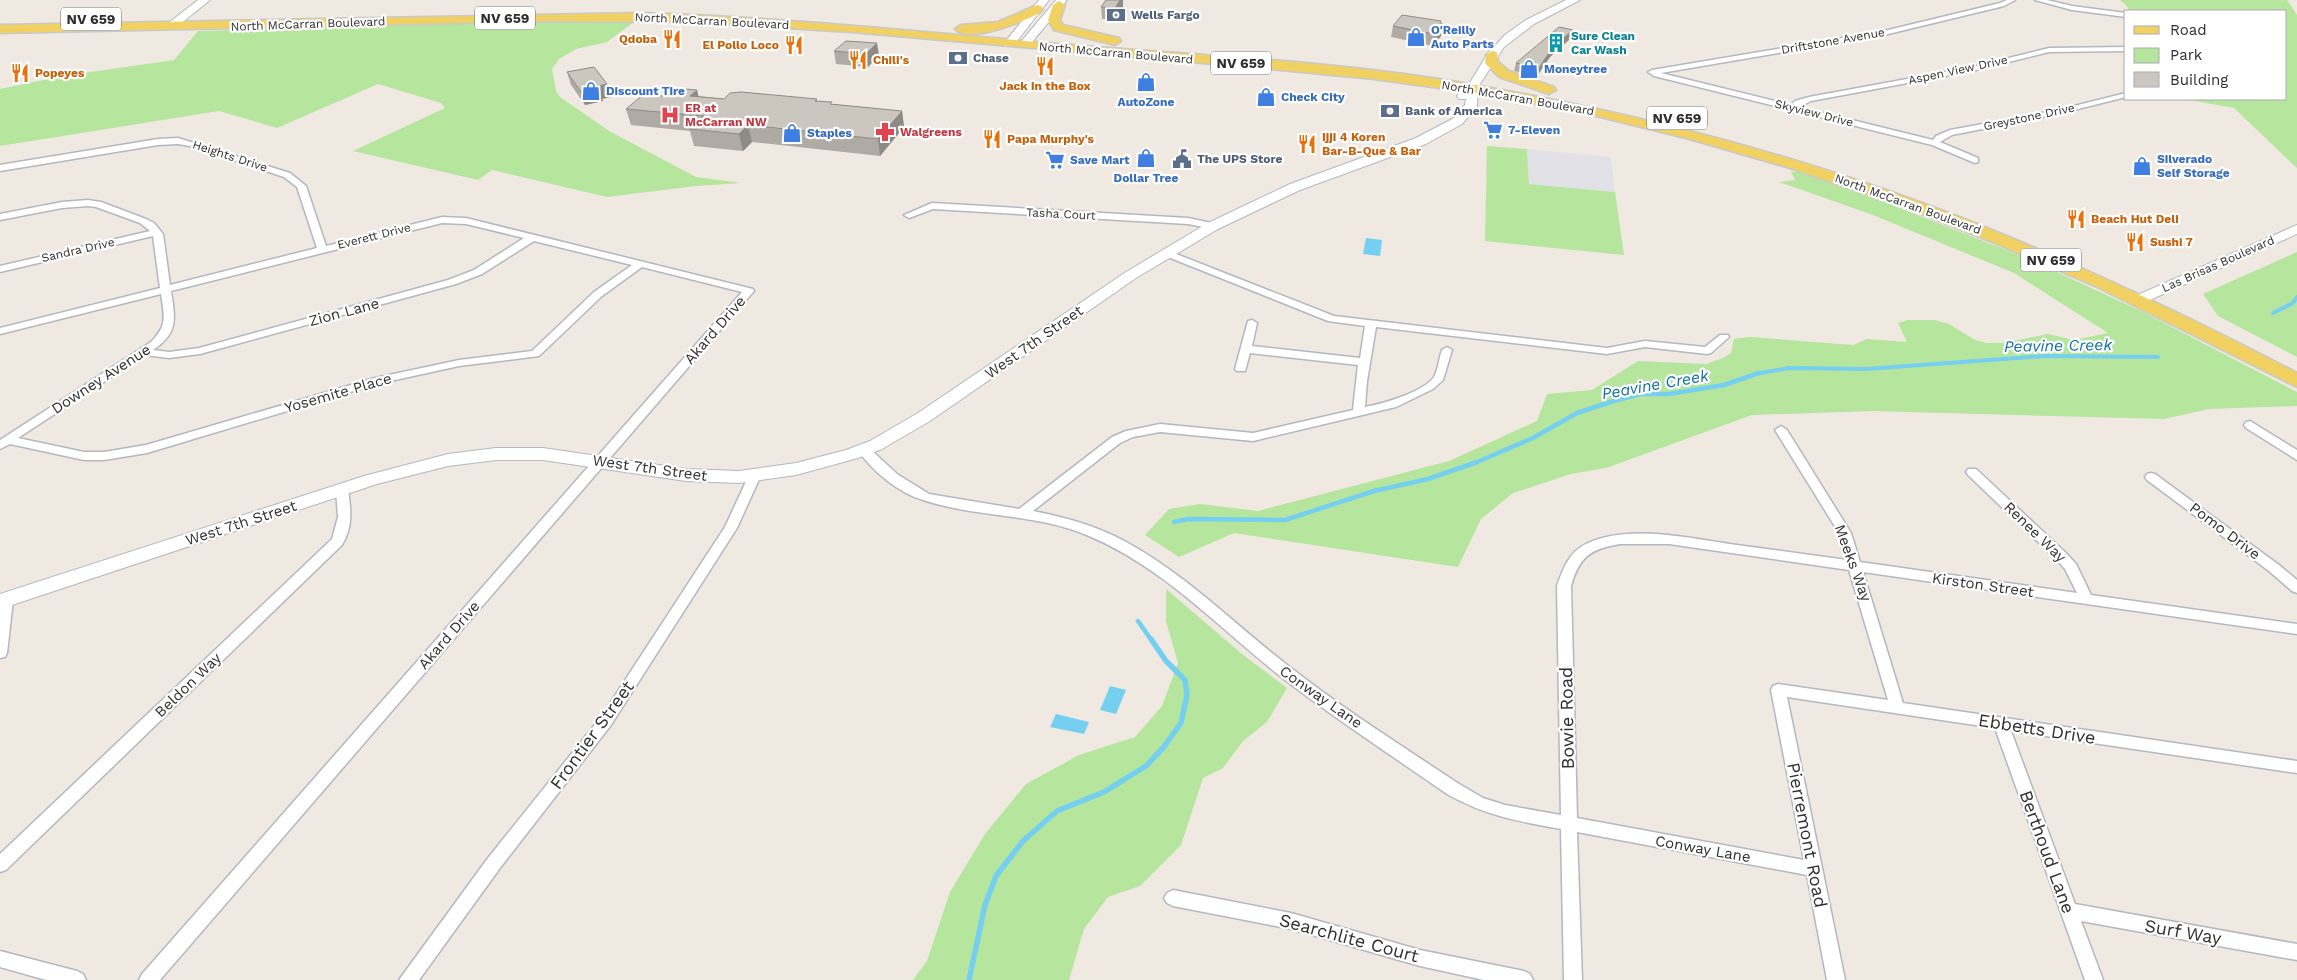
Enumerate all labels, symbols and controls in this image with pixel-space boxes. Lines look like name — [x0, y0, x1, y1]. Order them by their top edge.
bank icon: Wells Fargo — [1105, 4, 1127, 26]
road number: NV 659 — [475, 7, 535, 30]
road number: NV 659 — [61, 8, 121, 30]
place label: Wells Fargo — [1131, 8, 1200, 22]
street label: North McCarran Boulevard — [634, 10, 790, 32]
legend — [2124, 10, 2287, 100]
street label: North McCarran Boulevard — [230, 14, 386, 34]
text: Road — [2170, 21, 2207, 39]
place label: O'Reilly Auto Parts — [1431, 23, 1495, 51]
street label: Driftstone Avenue — [1780, 25, 1886, 57]
shop icon: O'Reilly Auto Parts — [1405, 26, 1427, 48]
restaurant icon: Qdoba — [661, 28, 683, 50]
place label: Sure Clean Car Wash — [1571, 29, 1635, 57]
place label: Qdoba — [619, 32, 657, 46]
building icon: Sure Clean Car Wash — [1545, 32, 1567, 54]
restaurant icon: El Pollo Loco — [783, 34, 805, 56]
place label: El Pollo Loco — [702, 38, 779, 52]
street label: North McCarran Boulevard — [1038, 39, 1194, 67]
text: Park — [2170, 46, 2203, 64]
bank icon: Chase — [947, 47, 969, 69]
restaurant icon: Chili's — [847, 49, 869, 71]
place label: Chase — [973, 51, 1009, 65]
road number: NV 659 — [1211, 52, 1271, 74]
place label: Chili's — [873, 53, 910, 67]
street label: Aspen View Drive — [1907, 53, 2009, 87]
restaurant icon: Jack in the Box — [1034, 55, 1056, 77]
shop icon: Moneytree — [1518, 58, 1540, 80]
restaurant icon: Popeyes — [9, 62, 31, 84]
place label: Moneytree — [1544, 62, 1607, 76]
place label: Popeyes — [35, 66, 85, 80]
shop icon: AutoZone — [1135, 71, 1157, 93]
text: Building — [2170, 71, 2228, 89]
street label: North McCarran Boulevard — [1441, 78, 1595, 118]
place label: Jack in the Box — [999, 79, 1091, 93]
shop icon: Discount Tire — [580, 80, 602, 102]
place label: Discount Tire — [606, 84, 685, 98]
shop icon: Check City — [1255, 86, 1277, 108]
place label: Check City — [1281, 90, 1345, 104]
place label: AutoZone — [1118, 95, 1174, 109]
street label: Skyview Drive — [1773, 96, 1855, 130]
bank icon: Bank of America — [1379, 100, 1401, 122]
street label: Greystone Drive — [1982, 100, 2076, 134]
place label: ER at McCarran NW — [685, 101, 767, 129]
hospital icon: ER at McCarran NW — [659, 104, 681, 126]
place label: Bank of America — [1405, 104, 1502, 118]
road number: NV 659 — [1647, 106, 1707, 130]
supermarket icon: 7-Eleven — [1482, 119, 1504, 141]
pharmacy icon: Walgreens — [874, 121, 896, 143]
shop icon: Staples — [781, 122, 803, 144]
place label: 7-Eleven — [1508, 123, 1560, 137]
place label: Walgreens — [900, 125, 962, 139]
place label: Staples — [807, 126, 852, 140]
restaurant icon: Papa Murphy's — [981, 128, 1003, 150]
place label: Ijji 4 Koren Bar-B-Que & Bar — [1322, 130, 1422, 158]
place label: Papa Murphy's — [1007, 132, 1095, 146]
restaurant icon: Ijji 4 Koren Bar-B-Que & Bar — [1296, 133, 1318, 155]
street label: Heights Drive — [191, 137, 269, 175]
shop icon: Dollar Tree — [1135, 147, 1157, 169]
public building icon: The UPS Store — [1171, 148, 1193, 170]
supermarket icon: Save Mart — [1044, 149, 1066, 171]
place label: The UPS Store — [1197, 152, 1283, 166]
place label: Silverado Self Storage — [2157, 152, 2230, 180]
place label: Save Mart — [1070, 153, 1130, 167]
shop icon: Silverado Self Storage — [2131, 155, 2153, 177]
place label: Dollar Tree — [1114, 171, 1179, 185]
street label: North McCarran Boulevard — [1833, 171, 1983, 237]
street label: Tasha Court — [1026, 205, 1096, 223]
restaurant icon: Beach Hut Deli — [2065, 208, 2087, 230]
place label: Beach Hut Deli — [2091, 212, 2179, 226]
street label: Everett Drive — [336, 220, 412, 252]
restaurant icon: Sushi 7 — [2124, 231, 2146, 253]
street label: Las Brisas Boulevard — [2160, 233, 2276, 295]
street label: Sandra Drive — [40, 235, 116, 265]
place label: Sushi 7 — [2150, 235, 2193, 249]
road number: NV 659 — [2021, 248, 2081, 272]
street label: Akard Drive — [681, 292, 749, 368]
street label: Zion Lane — [307, 294, 381, 330]
street label: West 7th Street — [982, 301, 1087, 383]
water label: Peavine Creek — [2004, 335, 2114, 356]
street label: Downey Avenue — [48, 340, 154, 418]
water label: Peavine Creek — [1600, 366, 1711, 403]
street label: Yosemite Place — [282, 369, 394, 417]
street label: West 7th Street — [592, 451, 709, 485]
street label: West 7th Street — [183, 496, 299, 549]
street label: Renee Way — [2000, 498, 2070, 566]
street label: Pomo Drive — [2186, 499, 2264, 563]
street label: Meeks Way — [1831, 522, 1875, 604]
street label: Kirston Street — [1931, 569, 2036, 601]
street label: Akard Drive — [415, 597, 483, 673]
street label: Beldon Way — [151, 649, 225, 721]
street label: Conway Lane — [1276, 662, 1366, 732]
street label: Bowie Road — [1555, 667, 1578, 769]
street label: Frontier Street — [545, 676, 638, 793]
street label: Ebbetts Drive — [1977, 709, 2097, 748]
street label: Pierremont Road — [1783, 760, 1832, 909]
street label: Berthoud Lane — [2015, 787, 2079, 916]
street label: Conway Lane — [1654, 832, 1752, 866]
street label: Searchlite Court — [1277, 909, 1422, 966]
street label: Surf Way — [2143, 914, 2224, 949]

